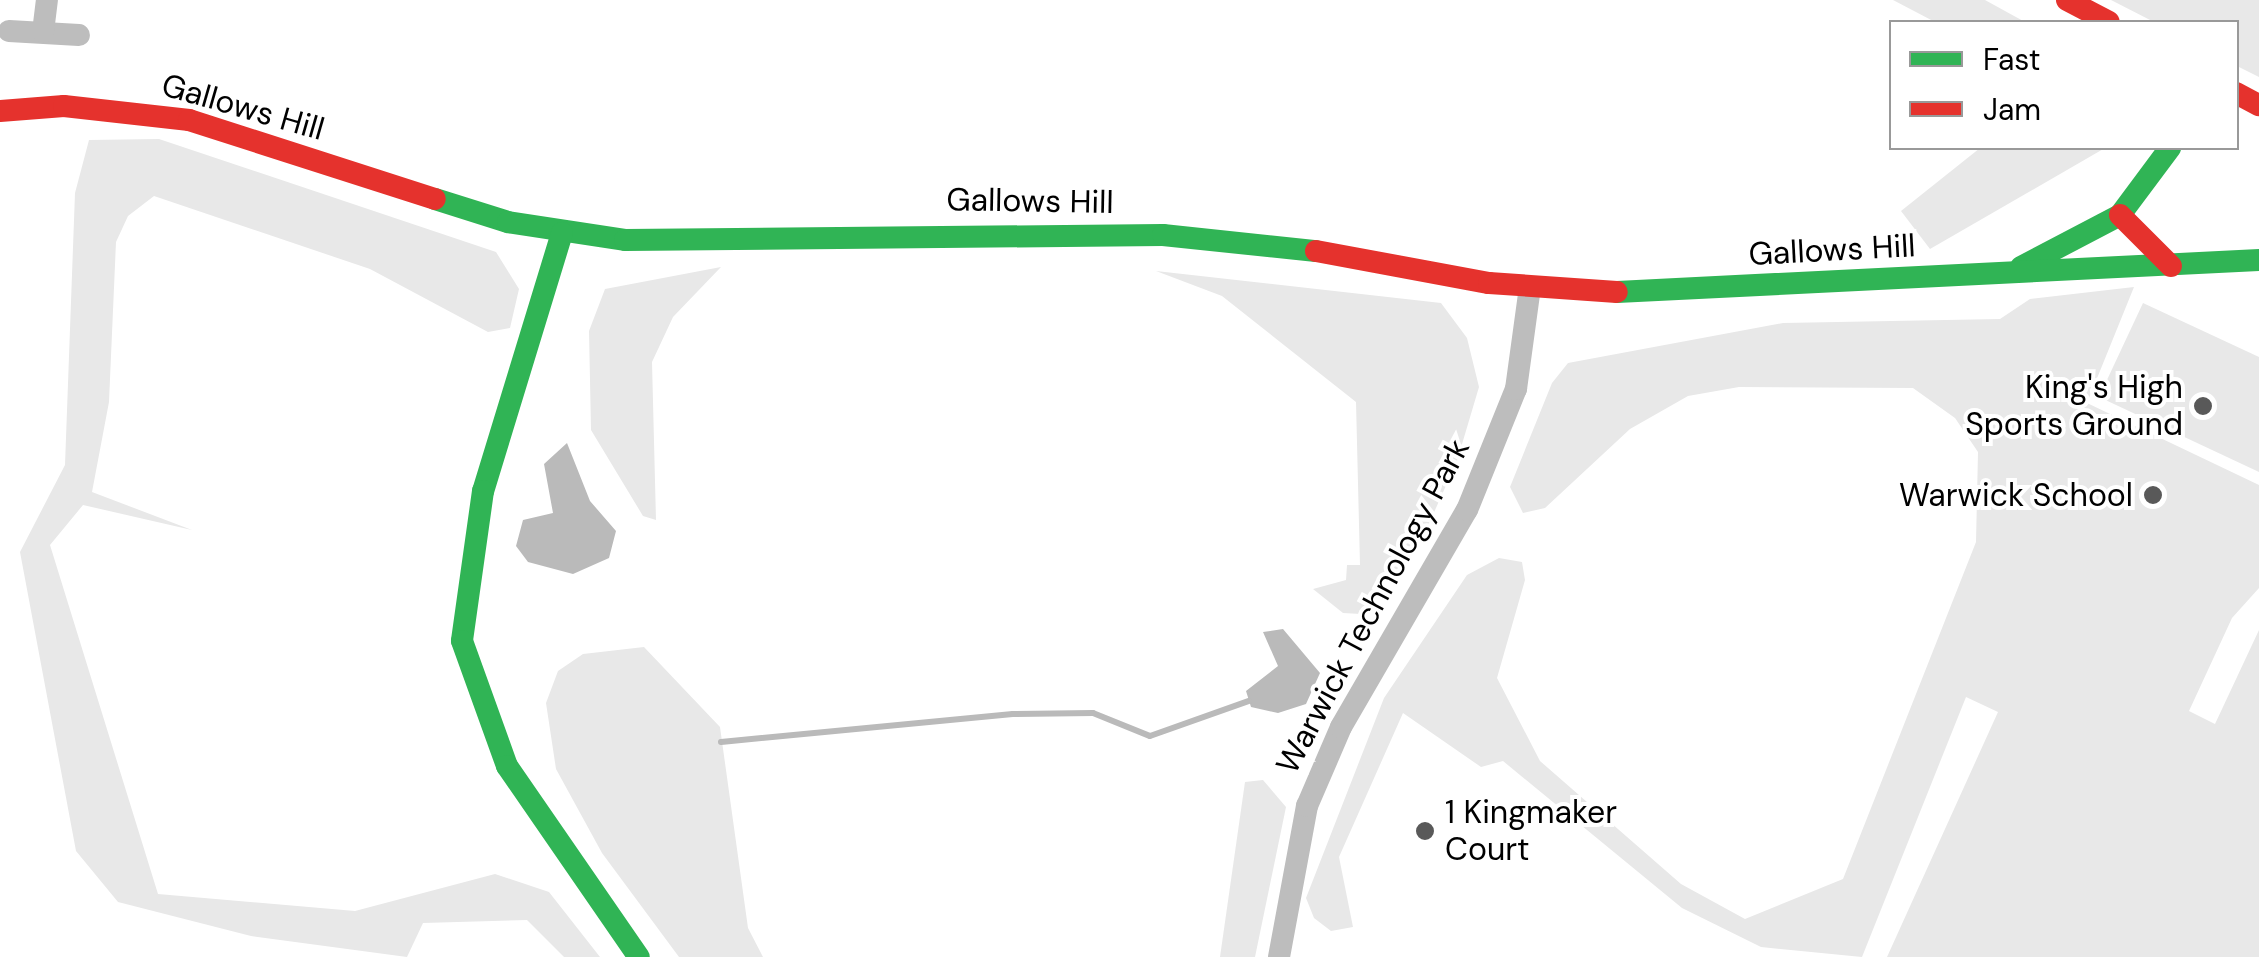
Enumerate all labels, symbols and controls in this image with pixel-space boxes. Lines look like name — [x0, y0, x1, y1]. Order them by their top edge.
legend — [1889, 20, 2239, 150]
text: Fast — [1983, 40, 2041, 79]
street label: Gallows Hill — [157, 66, 329, 148]
text: Jam — [1983, 90, 2041, 129]
street label: Gallows Hill — [946, 180, 1114, 222]
street label: Gallows Hill — [1748, 226, 1916, 274]
place label: King's High Sports Ground — [1965, 369, 2183, 444]
marker: King's High Sports Ground — [2192, 395, 2214, 417]
street label: Warwick Technology Park — [1268, 432, 1478, 780]
place label: Warwick School — [1899, 476, 2133, 514]
marker: Warwick School — [2142, 484, 2164, 506]
place label: 1 Kingmaker Court — [1445, 794, 1617, 869]
marker: 1 Kingmaker Court — [1414, 820, 1436, 842]

